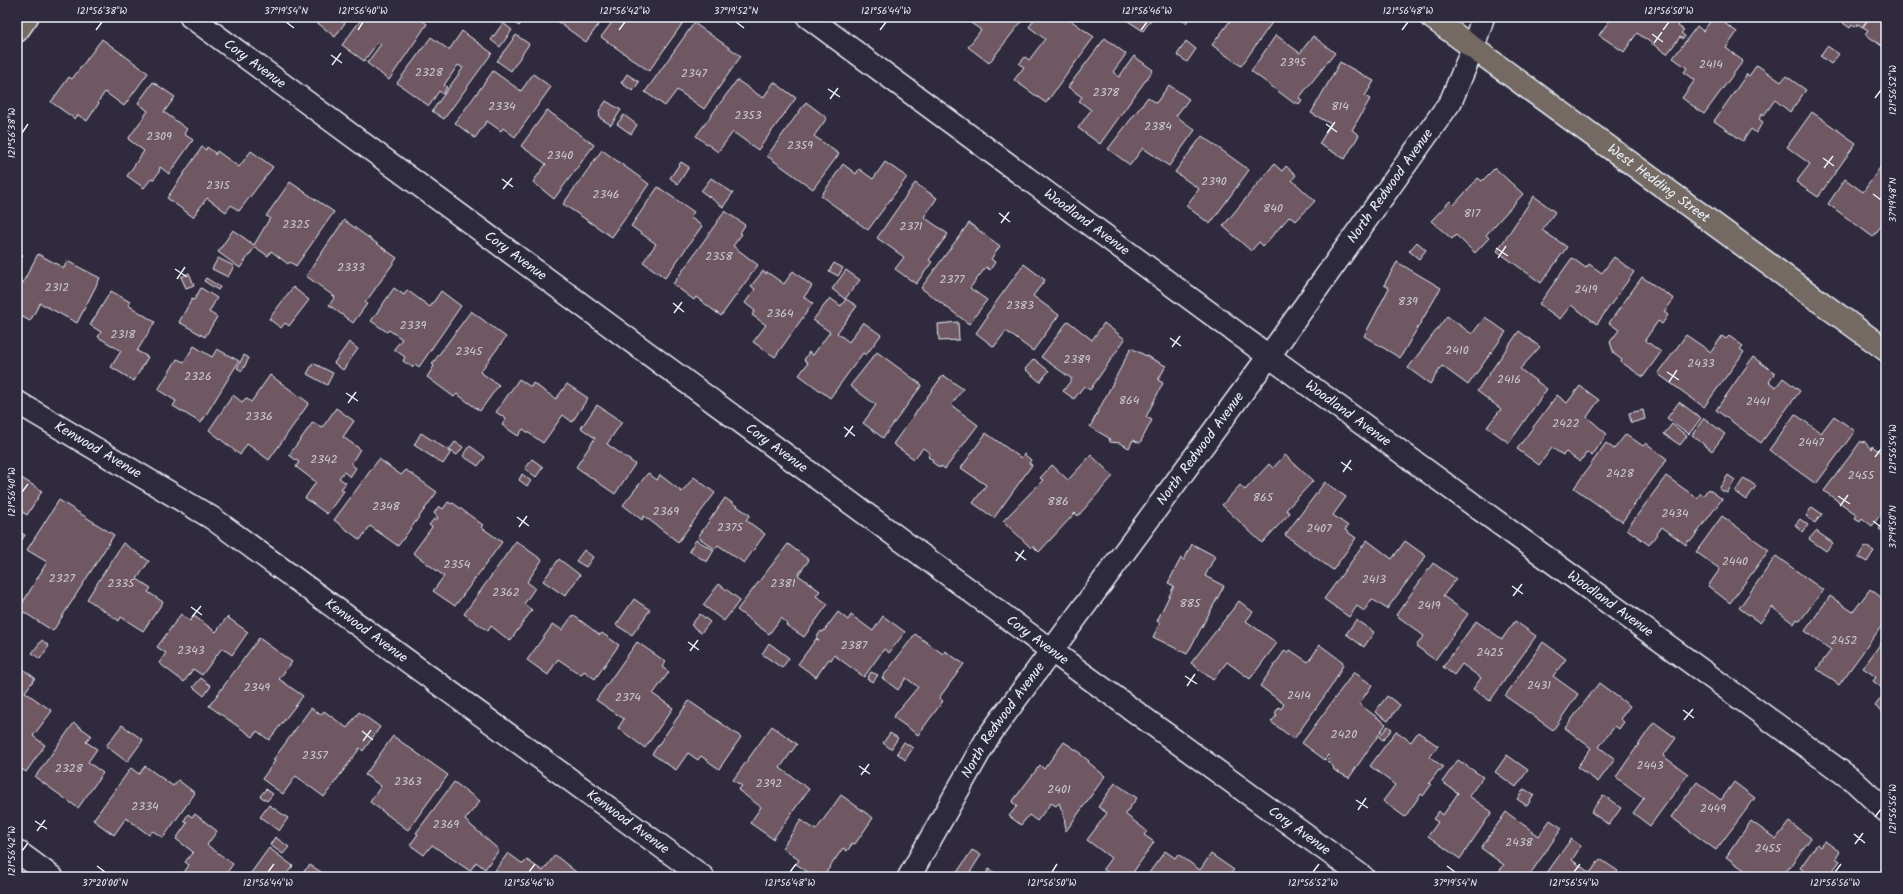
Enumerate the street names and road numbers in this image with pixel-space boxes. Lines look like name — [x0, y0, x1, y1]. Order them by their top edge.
street label: Cory Avenue — [219, 33, 291, 95]
street label: North Redwood Avenue — [1342, 123, 1439, 248]
street label: West Hedding Street — [1603, 138, 1715, 229]
street label: Woodland Avenue — [1039, 183, 1135, 262]
street label: Cory Avenue — [480, 226, 552, 287]
street label: Woodland Avenue — [1300, 375, 1396, 453]
street label: North Redwood Avenue — [1151, 387, 1250, 510]
street label: Kenwood Avenue — [50, 416, 146, 485]
street label: Cory Avenue — [741, 418, 813, 479]
street label: Woodland Avenue — [1562, 565, 1658, 643]
street label: Kenwood Avenue — [320, 593, 413, 669]
street label: Cory Avenue — [1001, 610, 1074, 671]
street label: North Redwood Avenue — [956, 657, 1051, 782]
street label: Kenwood Avenue — [582, 784, 674, 860]
street label: Cory Avenue — [1263, 801, 1336, 861]

